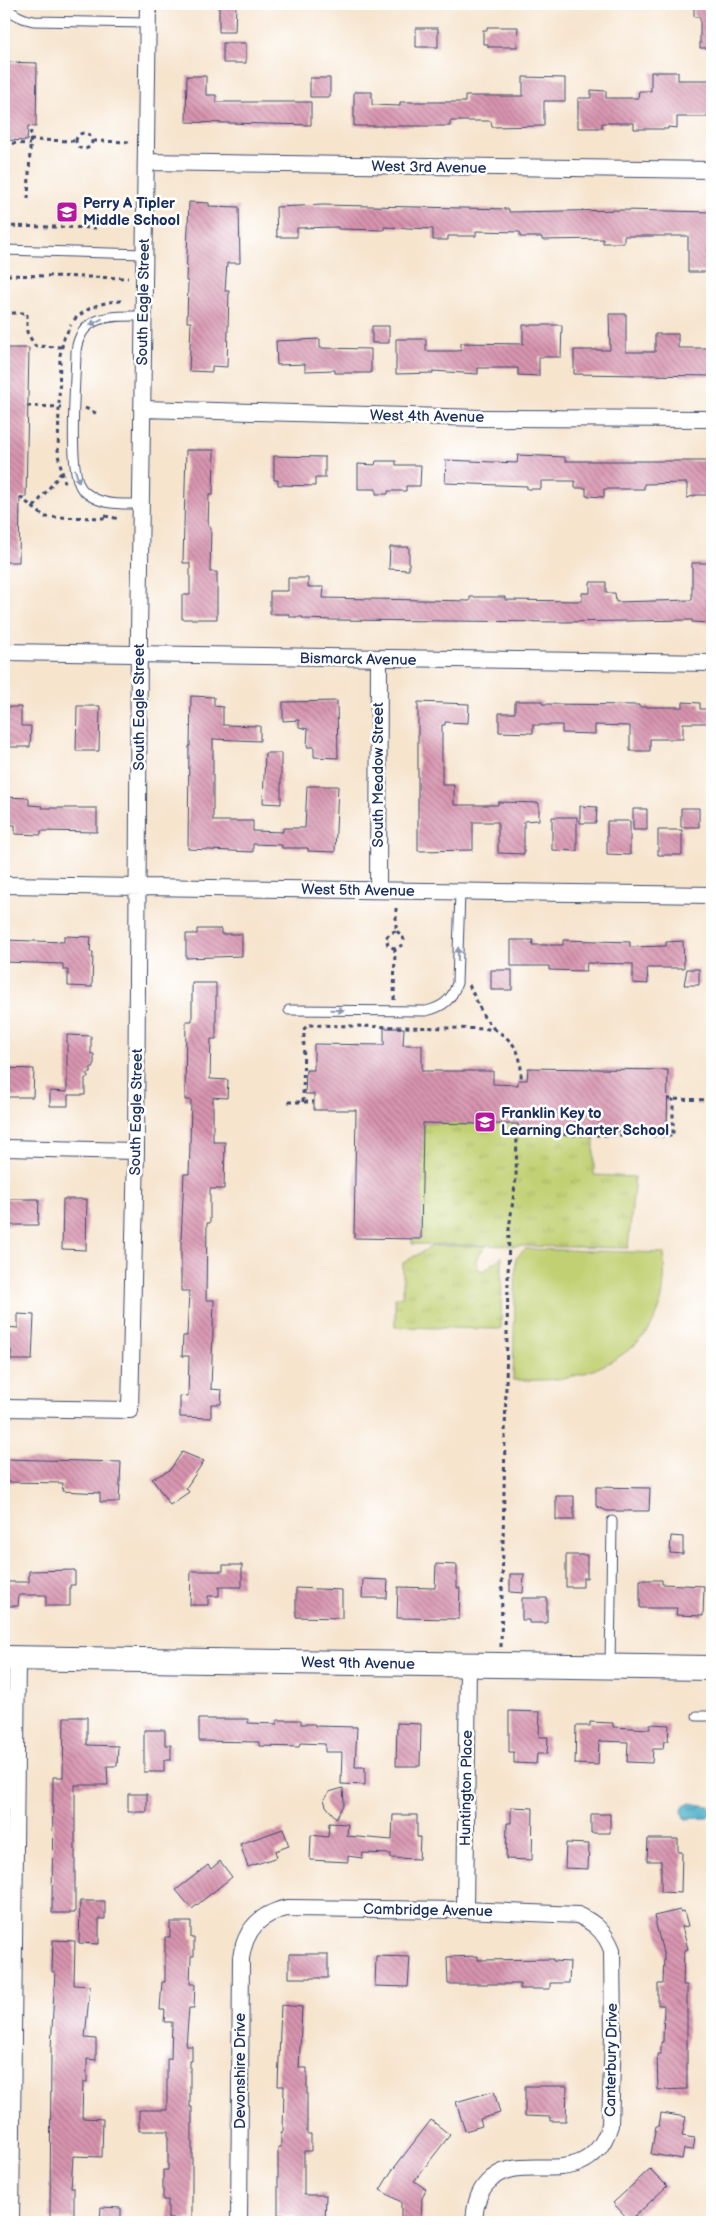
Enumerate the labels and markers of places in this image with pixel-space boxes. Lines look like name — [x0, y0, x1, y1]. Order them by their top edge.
place label: Perry A Tipler Middle School — [83, 194, 180, 230]
school or university icon: Perry A Tipler Middle School — [55, 200, 79, 224]
place label: Franklin Key to Learning Charter School — [501, 1104, 669, 1140]
school or university icon: Franklin Key to Learning Charter School — [473, 1110, 497, 1134]

